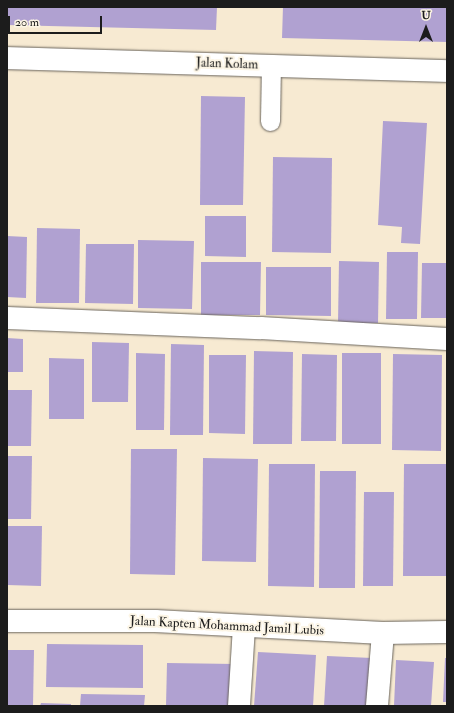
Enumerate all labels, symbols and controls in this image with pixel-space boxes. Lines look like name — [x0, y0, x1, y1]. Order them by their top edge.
scale bar — [10, 8, 104, 34]
north arrow — [406, 8, 446, 48]
text: U — [421, 9, 431, 22]
text: 20 m — [15, 15, 39, 30]
street label: Jalan Kolam — [196, 55, 258, 73]
street label: Jalan Kapten Mohammad Jamil Lubis — [130, 613, 324, 639]

